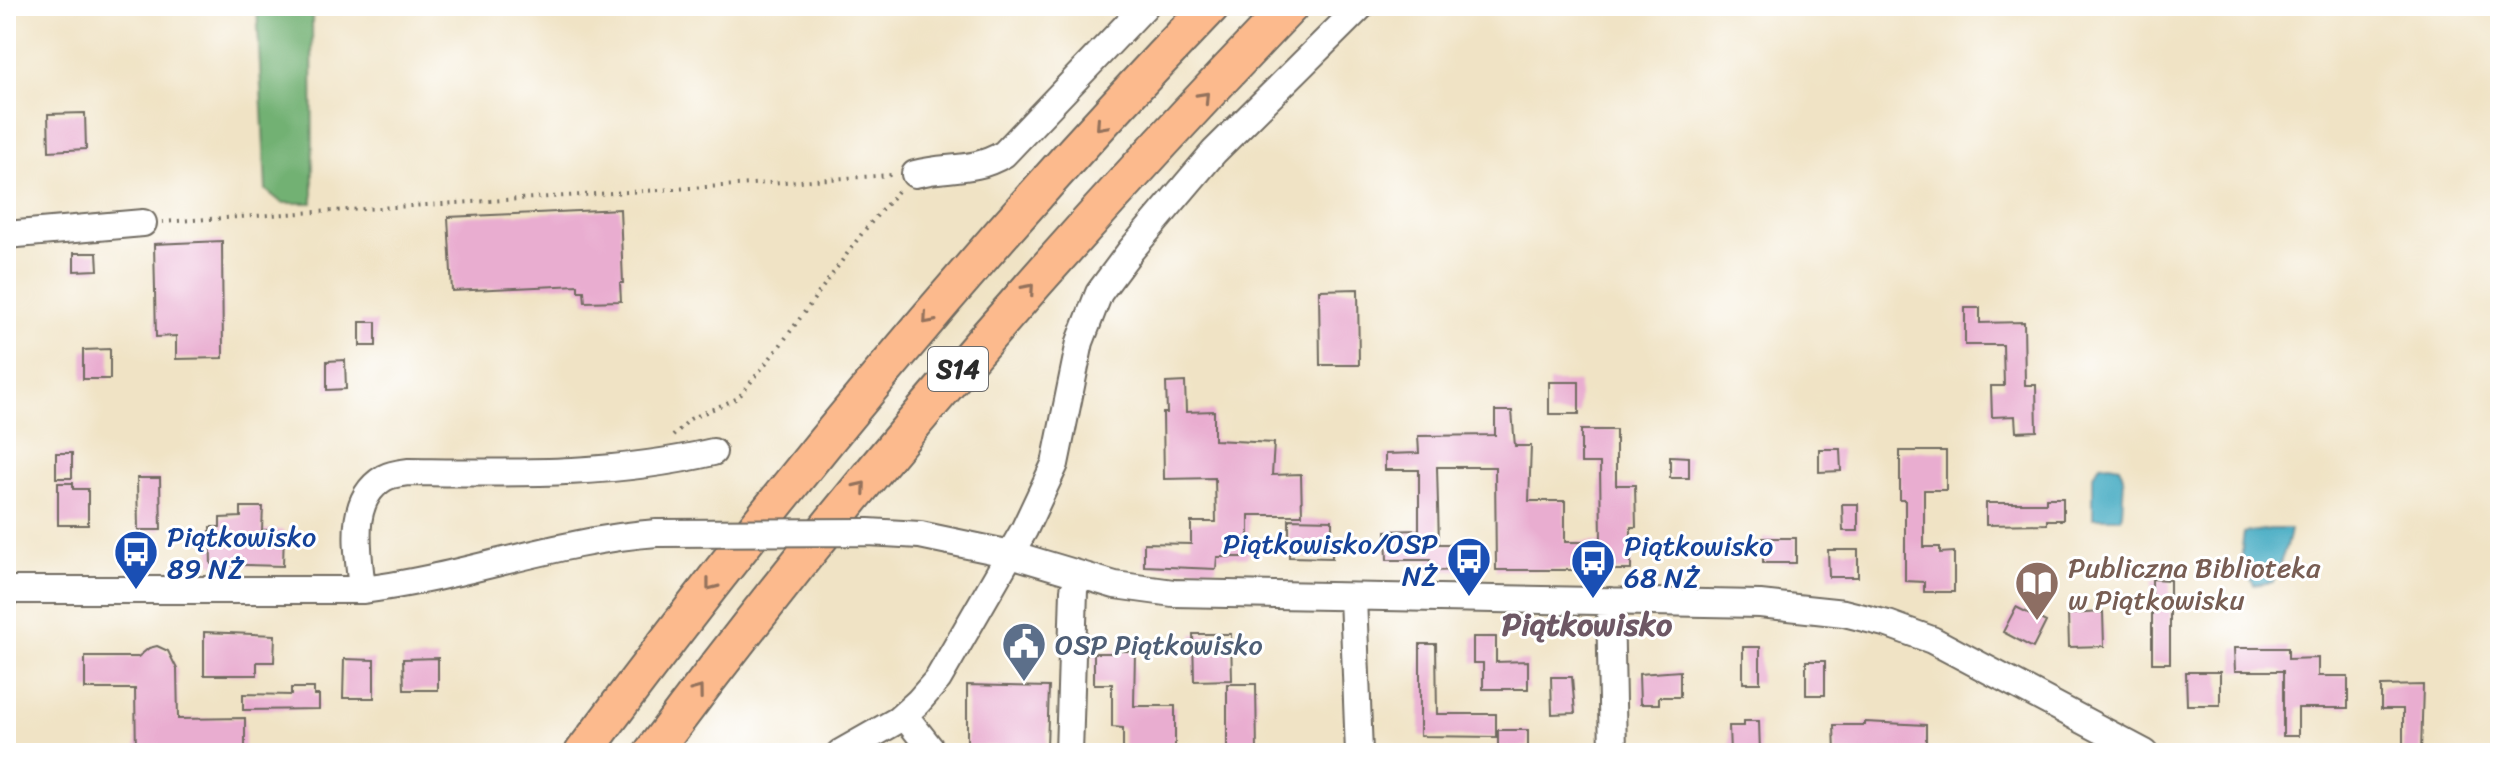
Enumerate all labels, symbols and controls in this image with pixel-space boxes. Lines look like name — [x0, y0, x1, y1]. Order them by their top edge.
one-way arrow — [1194, 91, 1208, 106]
one-way arrow — [1097, 115, 1111, 130]
one-way arrow — [1019, 284, 1034, 299]
one-way arrow — [924, 310, 938, 324]
road number: S14 — [928, 347, 988, 391]
one-way arrow — [851, 482, 866, 497]
place label: Piątkowisko 89 NŻ — [167, 512, 316, 593]
place label: Piątkowisko/OSP NŻ — [1223, 519, 1439, 600]
place label: Piątkowisko 68 NŻ — [1624, 521, 1773, 602]
bus stop icon: Piątkowisko 89 NŻ — [112, 528, 160, 591]
bus stop icon: Piątkowisko/OSP NŻ — [1445, 535, 1493, 598]
bus stop icon: Piątkowisko 68 NŻ — [1569, 537, 1617, 600]
place label: Publiczna Biblioteka w Piątkowisku — [2068, 543, 2321, 624]
library icon: Publiczna Biblioteka w Piątkowisku — [2013, 559, 2061, 622]
one-way arrow — [706, 576, 720, 591]
district label: Piątkowisko — [1502, 596, 1673, 653]
public building icon: OSP Piątkowisko — [1000, 620, 1048, 683]
place label: OSP Piątkowisko — [1055, 620, 1263, 669]
one-way arrow — [689, 685, 703, 699]

